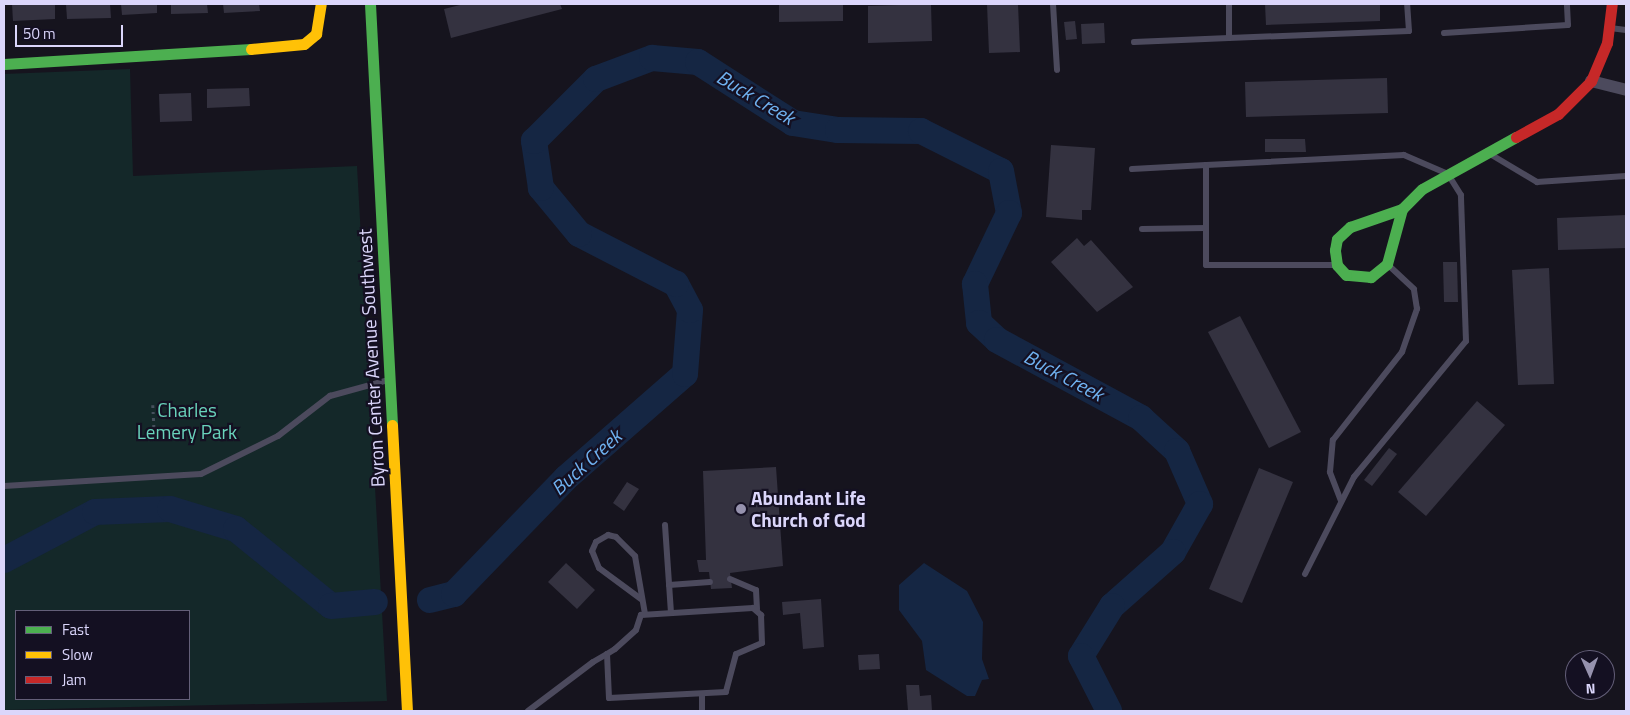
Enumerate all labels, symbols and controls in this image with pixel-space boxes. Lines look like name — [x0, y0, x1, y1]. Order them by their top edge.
scale bar — [18, 15, 125, 47]
text: 50 m — [23, 22, 56, 45]
water label: Buck Creek — [713, 64, 799, 130]
street label: Byron Center Avenue Southwest — [353, 228, 389, 488]
water label: Buck Creek — [1020, 344, 1108, 406]
park label: Charles Lemery Park — [137, 399, 237, 443]
water label: Buck Creek — [546, 424, 626, 500]
place label: Abundant Life Church of God — [751, 487, 866, 531]
marker: Abundant Life Church of God — [735, 503, 747, 515]
legend — [15, 610, 190, 700]
text: Fast — [62, 618, 89, 641]
text: Slow — [62, 643, 93, 666]
north arrow — [1565, 650, 1615, 700]
text: Jam — [62, 668, 86, 691]
text: N — [1585, 679, 1596, 700]

